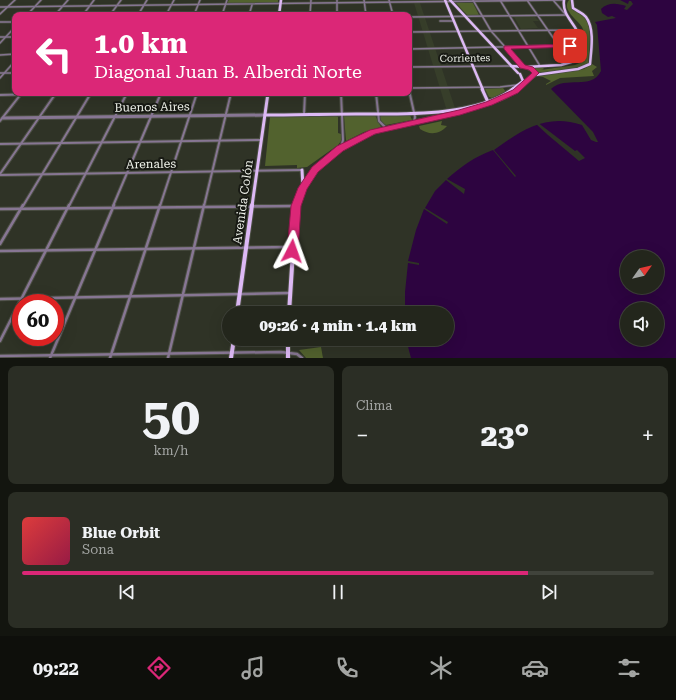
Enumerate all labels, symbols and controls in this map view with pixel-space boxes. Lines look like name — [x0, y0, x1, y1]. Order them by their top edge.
text: 1.0 km — [94, 27, 188, 60]
icon: left — [28, 28, 80, 80]
pin — [553, 29, 587, 63]
icon: arrive — [559, 35, 581, 57]
street label: Corrientes — [440, 52, 491, 64]
text: Diagonal Juan B. Alberdi Norte — [94, 61, 362, 82]
street label: Buenos Aires — [114, 99, 190, 115]
street label: Arenales — [126, 157, 176, 171]
street label: Avenida Colón — [230, 159, 256, 245]
position arrow — [271, 230, 313, 272]
north arrow — [620, 250, 664, 294]
map controls — [620, 250, 664, 346]
speed limit sign: 60 — [12, 294, 64, 346]
button: sound — [620, 302, 664, 346]
text: 09:26 · 4 min · 1.4 km — [260, 317, 416, 335]
text: 50 — [142, 386, 200, 447]
text: Clima — [356, 398, 392, 413]
text: 23° — [481, 418, 529, 453]
text: − — [356, 423, 368, 448]
text: + — [642, 423, 654, 448]
text: km/h — [154, 443, 188, 458]
text: Blue Orbit — [82, 524, 160, 542]
text: Sona — [82, 542, 114, 557]
icon: previous — [116, 581, 138, 603]
icon: pause — [327, 581, 349, 603]
icon: next — [538, 581, 560, 603]
icon: directions — [145, 654, 173, 682]
icon: music — [239, 654, 267, 682]
icon: phone — [333, 654, 361, 682]
icon: climate — [427, 654, 455, 682]
icon: car — [521, 654, 549, 682]
icon: filters — [615, 654, 643, 682]
text: 09:22 — [33, 658, 79, 679]

